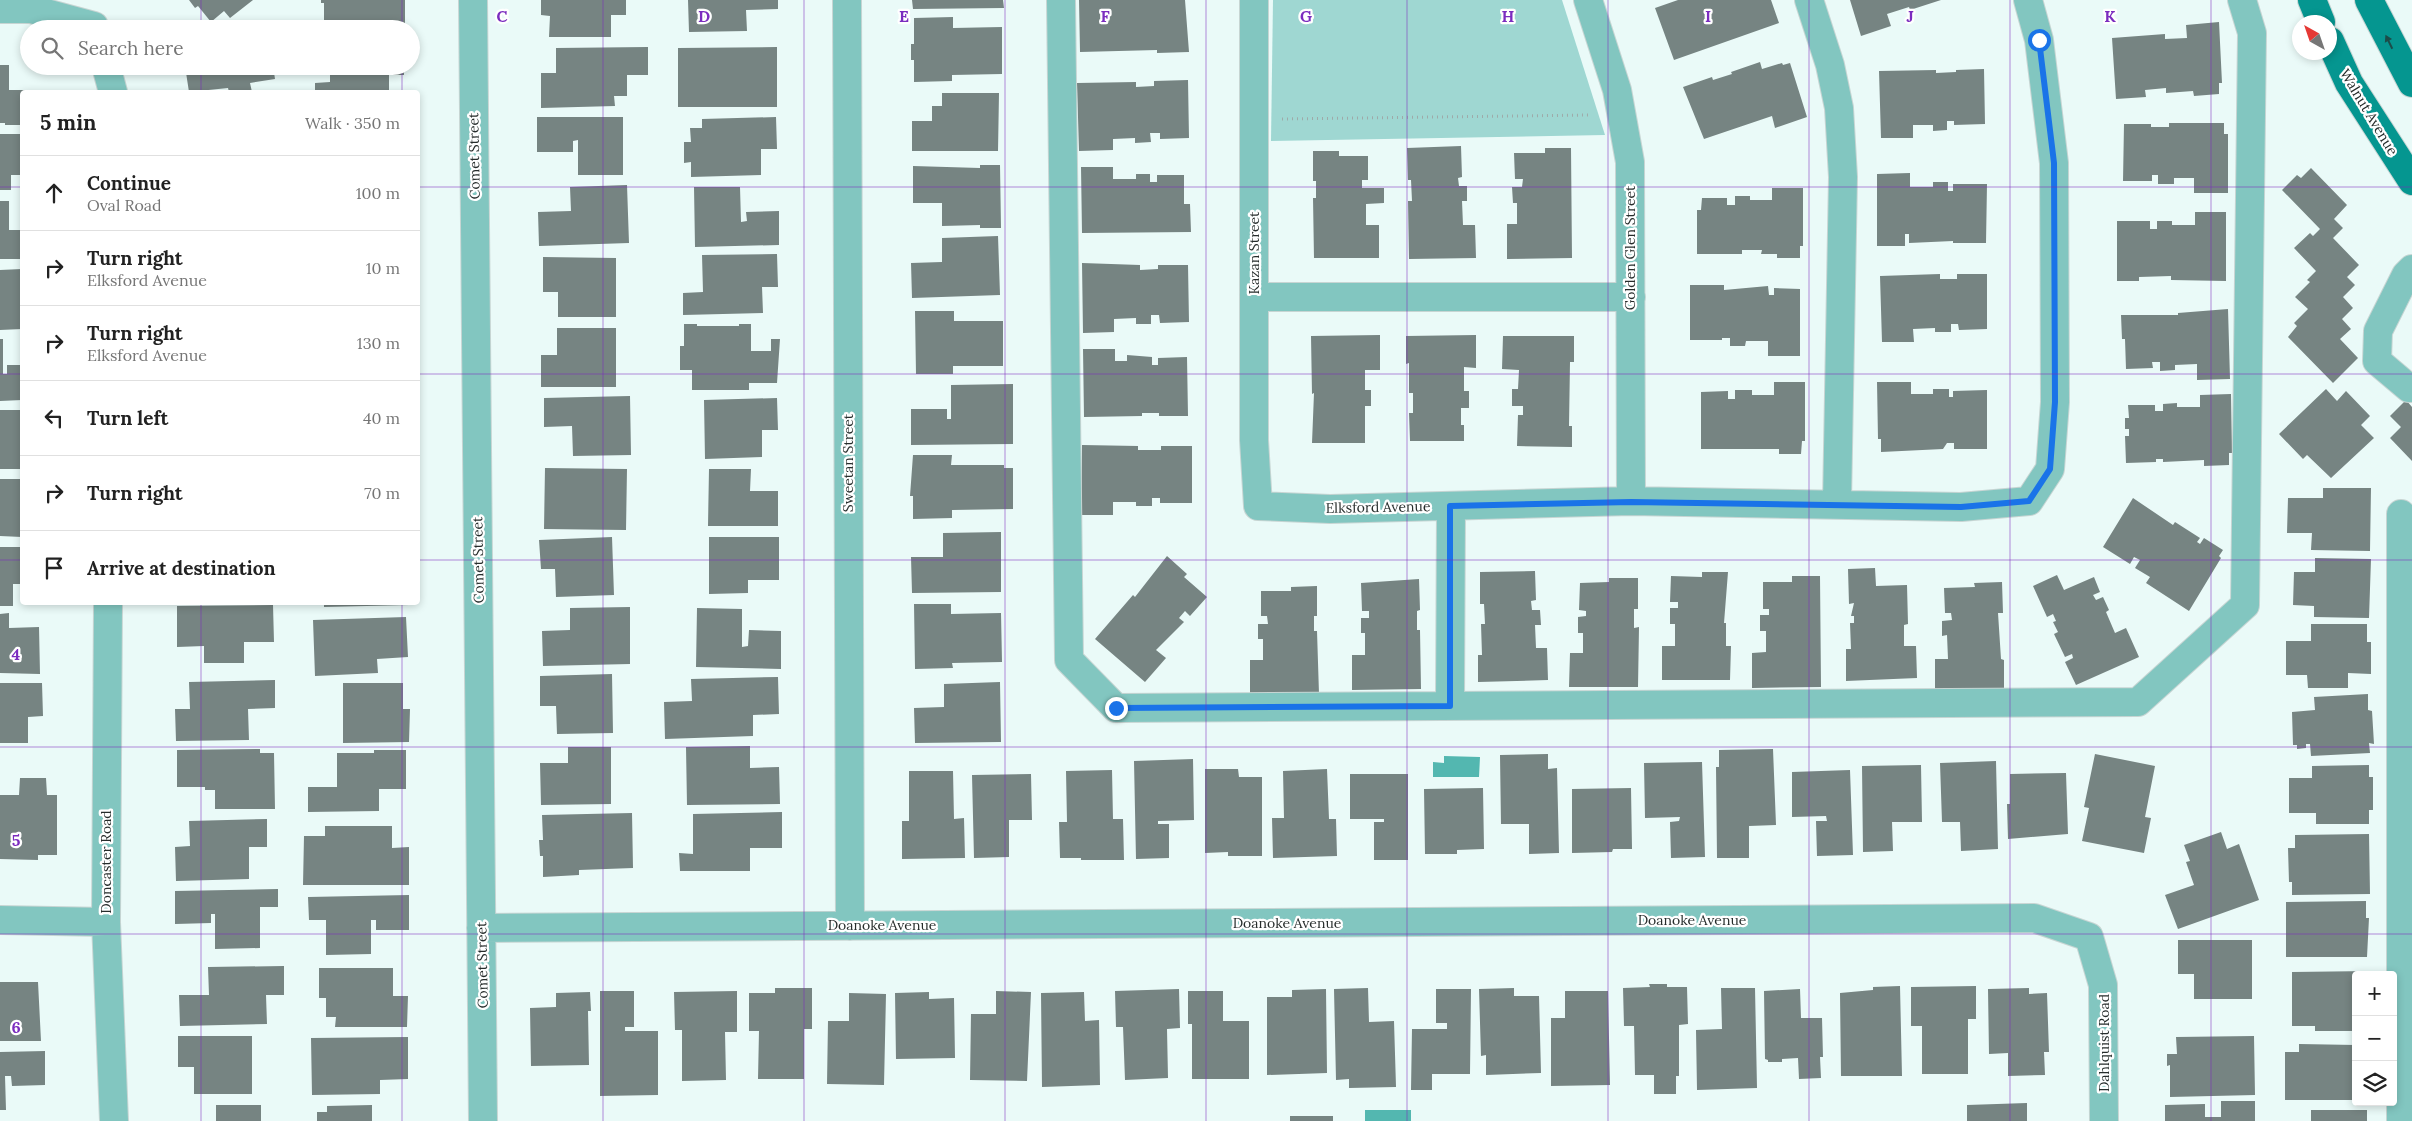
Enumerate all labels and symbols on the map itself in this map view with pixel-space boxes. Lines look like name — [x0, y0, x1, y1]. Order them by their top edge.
text: C — [496, 6, 508, 26]
text: D — [698, 6, 710, 26]
text: E — [899, 6, 909, 26]
text: F — [1100, 6, 1110, 26]
text: G — [1300, 6, 1312, 26]
text: H — [1502, 6, 1515, 26]
text: I — [1705, 6, 1711, 26]
text: J — [1906, 6, 1914, 26]
text: K — [2104, 6, 2116, 26]
north arrow — [2292, 15, 2337, 60]
route start — [2028, 29, 2051, 52]
one-way arrow — [2385, 35, 2393, 49]
street label: Walnut Avenue — [2336, 65, 2402, 159]
street label: Comet Street — [464, 112, 484, 200]
street label: Golden Glen Street — [1621, 185, 1639, 310]
street label: Kazan Street — [1245, 211, 1263, 295]
street label: Sweetan Street — [839, 413, 857, 512]
street label: Elksford Avenue — [1325, 497, 1431, 517]
street label: Comet Street — [468, 516, 488, 604]
text: 4 — [12, 644, 21, 664]
route end — [1105, 697, 1128, 720]
street label: Doncaster Road — [97, 810, 115, 914]
text: 5 — [12, 830, 21, 850]
street label: Doanoke Avenue — [1638, 911, 1747, 929]
street label: Doanoke Avenue — [1233, 914, 1342, 932]
street label: Doanoke Avenue — [828, 916, 937, 934]
street label: Comet Street — [472, 921, 492, 1009]
street label: Dahlquist Road — [2095, 994, 2113, 1092]
text: 6 — [11, 1017, 21, 1037]

